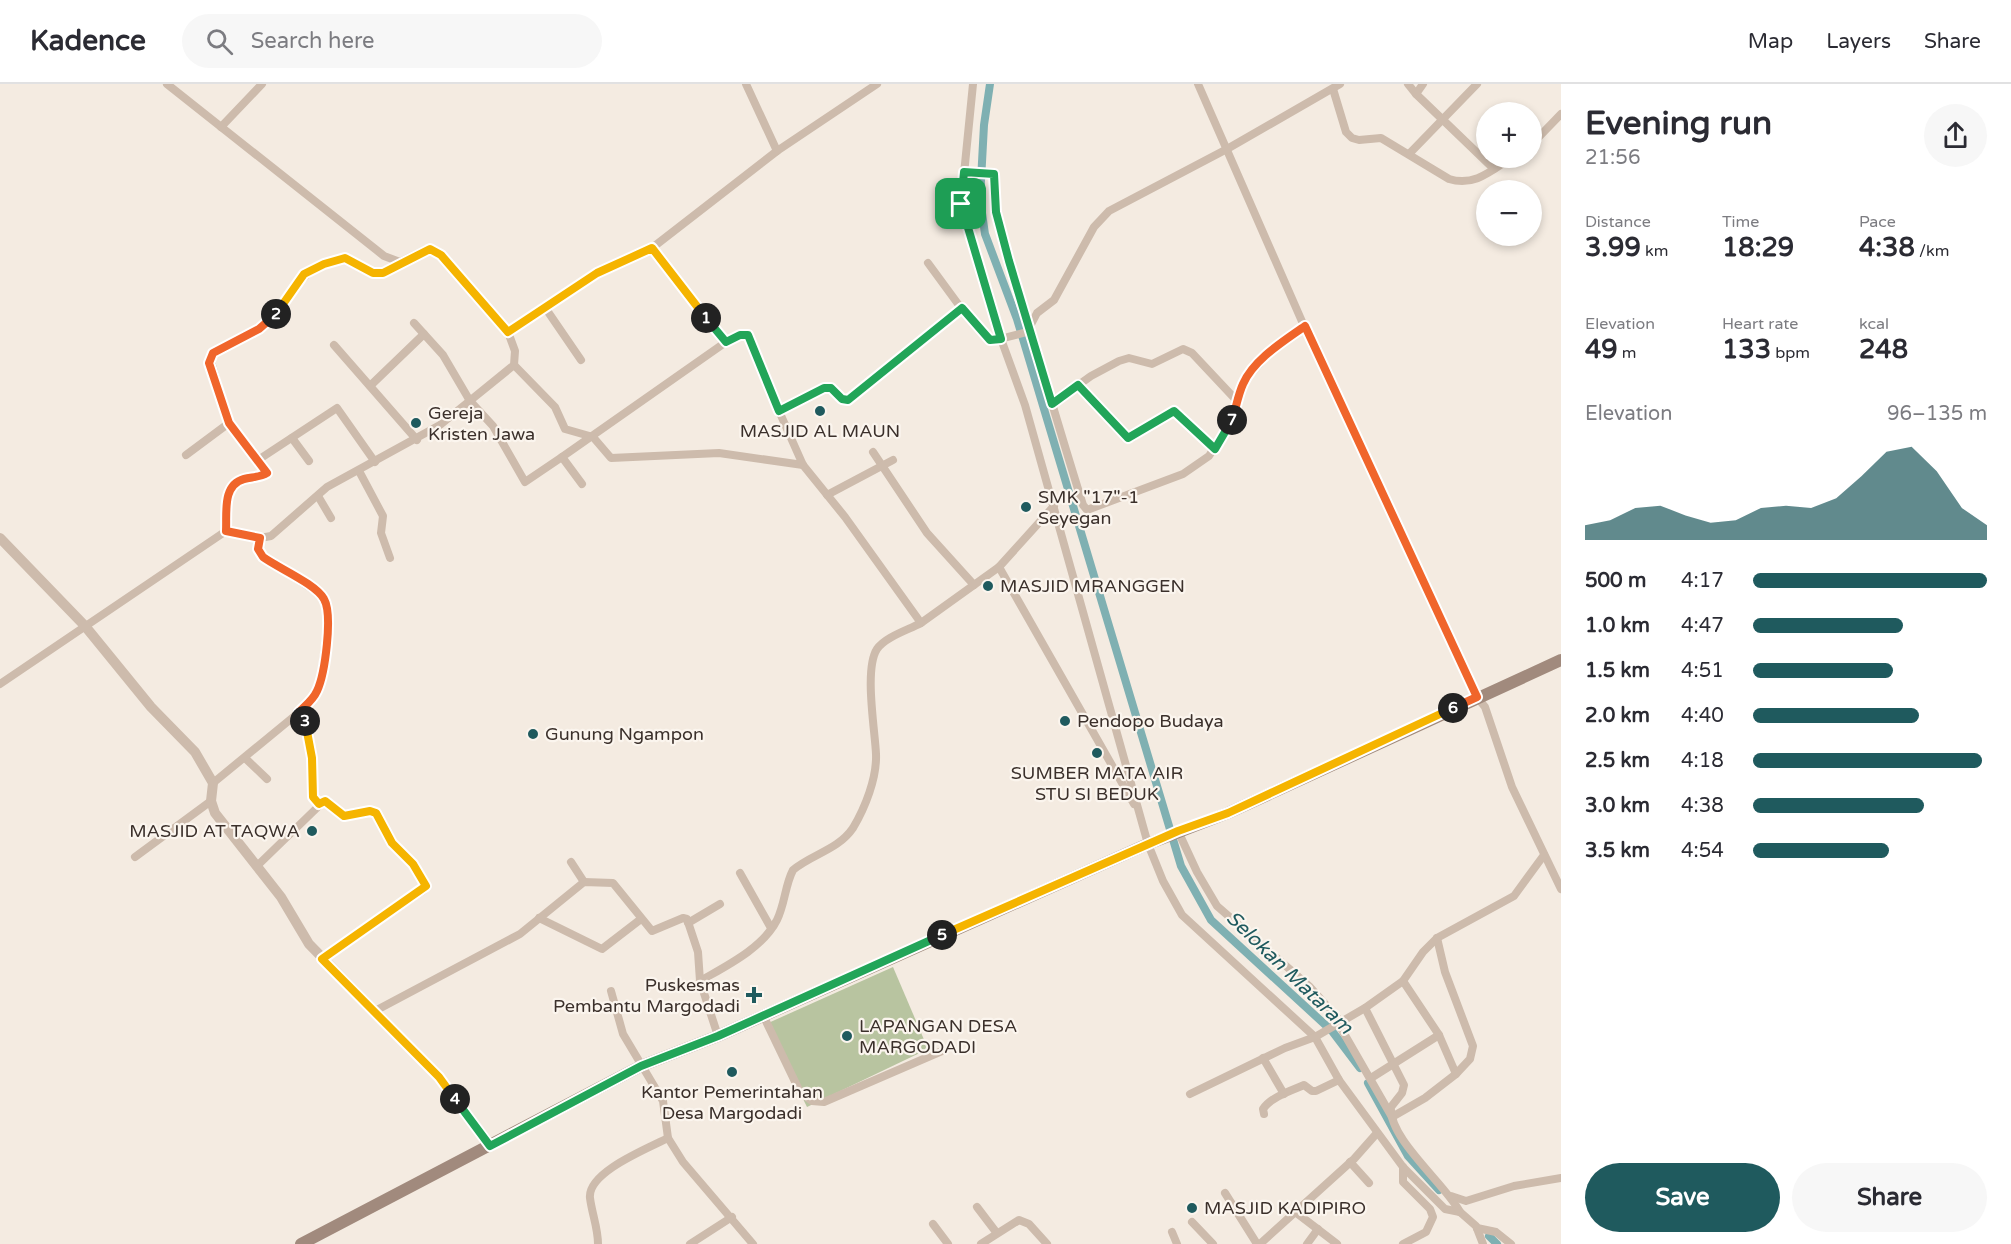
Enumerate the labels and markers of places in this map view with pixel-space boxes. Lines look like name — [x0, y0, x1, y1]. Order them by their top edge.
pin — [935, 178, 986, 229]
pin: 2 — [261, 299, 291, 329]
pin: 1 — [691, 303, 721, 333]
place label: Gereja Kristen Jawa — [428, 402, 535, 445]
marker: MASJID AL MAUN — [813, 404, 827, 418]
pin: 7 — [1217, 405, 1247, 435]
marker: Gereja Kristen Jawa — [409, 416, 423, 430]
place label: MASJID AL MAUN — [740, 420, 900, 442]
place label: SMK "17"-1 Seyegan — [1038, 486, 1139, 529]
marker: SMK "17"-1 Seyegan — [1019, 500, 1033, 514]
place label: MASJID MRANGGEN — [1000, 575, 1185, 597]
marker: MASJID MRANGGEN — [981, 579, 995, 593]
pin: 6 — [1438, 693, 1468, 723]
pin: 3 — [290, 706, 320, 736]
place label: Pendopo Budaya — [1077, 710, 1224, 732]
marker: Pendopo Budaya — [1058, 714, 1072, 728]
place label: Gunung Ngampon — [545, 723, 704, 745]
marker: Gunung Ngampon — [526, 727, 540, 741]
marker: SUMBER MATA AIR STU SI BEDUK — [1090, 746, 1104, 760]
place label: SUMBER MATA AIR STU SI BEDUK — [1011, 762, 1183, 805]
place label: MASJID AT TAQWA — [129, 820, 300, 842]
marker: MASJID AT TAQWA — [305, 824, 319, 838]
pin: 5 — [927, 920, 957, 950]
place label: Puskesmas Pembantu Margodadi — [553, 974, 740, 1017]
marker: Puskesmas Pembantu Margodadi — [745, 986, 763, 1004]
place label: LAPANGAN DESA MARGODADI — [859, 1015, 1017, 1058]
marker: LAPANGAN DESA MARGODADI — [840, 1029, 854, 1043]
marker: Kantor Pemerintahan Desa Margodadi — [725, 1065, 739, 1079]
place label: Kantor Pemerintahan Desa Margodadi — [641, 1081, 823, 1124]
pin: 4 — [440, 1084, 470, 1114]
place label: MASJID KADIPIRO — [1204, 1197, 1366, 1219]
marker: MASJID KADIPIRO — [1185, 1201, 1199, 1215]

